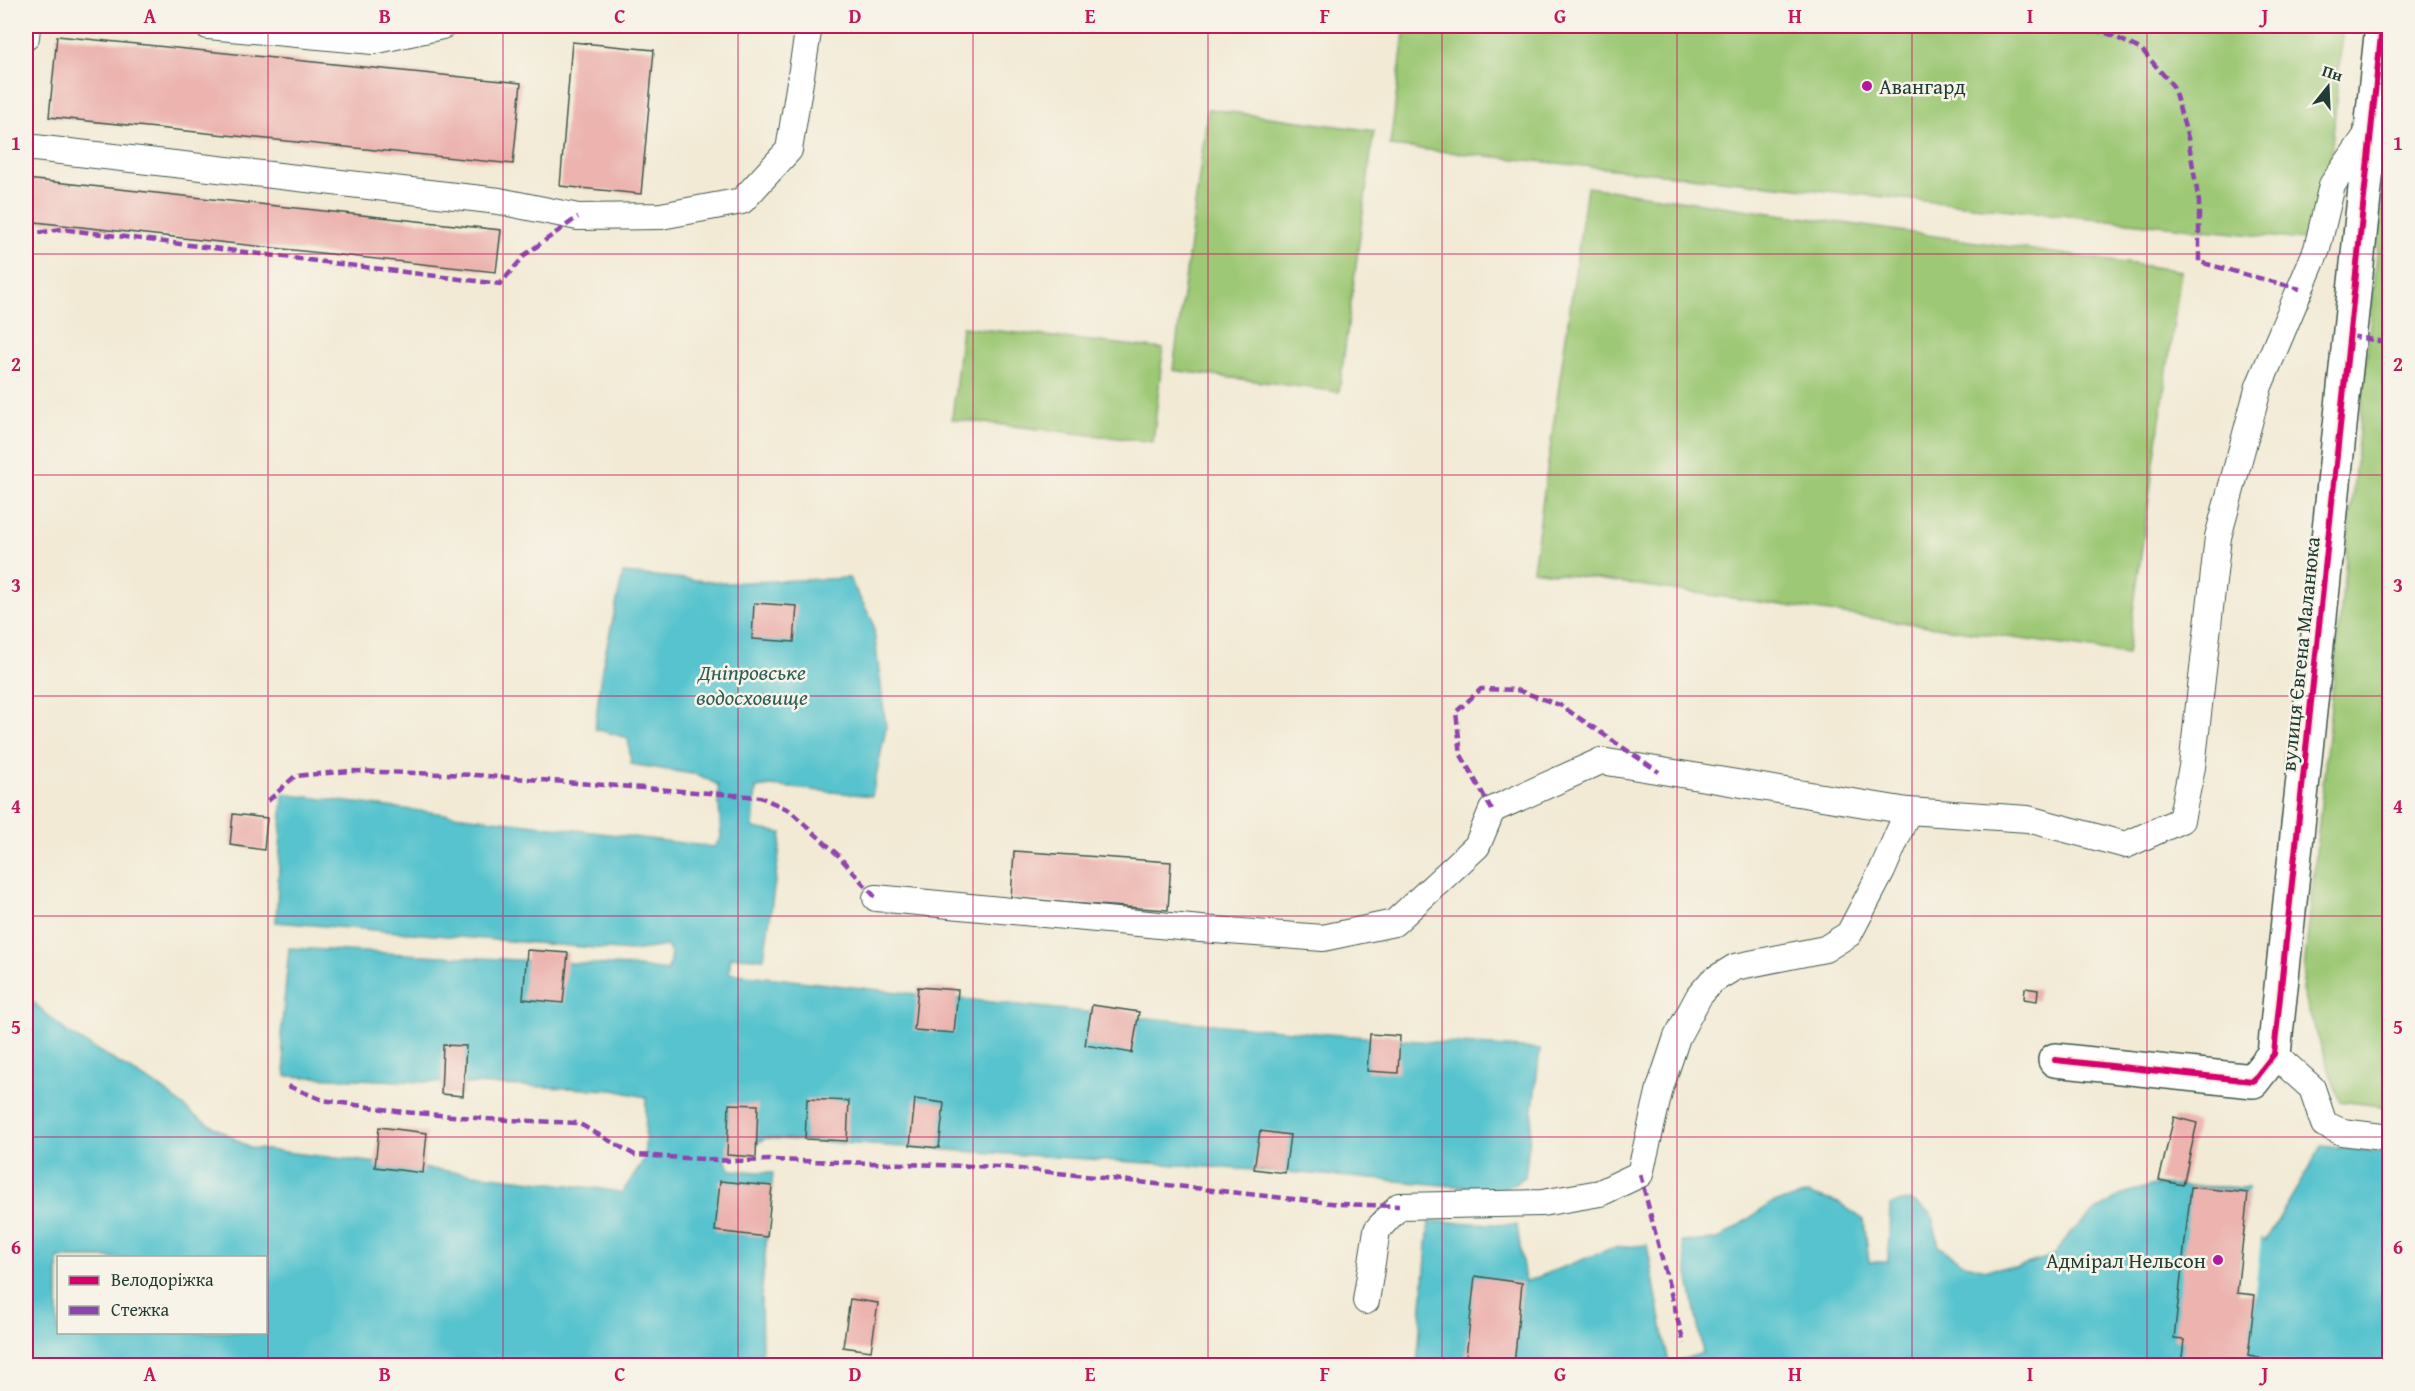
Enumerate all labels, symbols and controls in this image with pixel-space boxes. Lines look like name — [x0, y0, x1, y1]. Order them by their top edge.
text: A — [144, 1, 157, 30]
text: B — [379, 1, 391, 30]
text: C — [614, 1, 626, 30]
text: D — [848, 1, 862, 30]
text: E — [1085, 1, 1096, 30]
text: F — [1320, 1, 1330, 30]
text: G — [1554, 1, 1566, 30]
text: H — [1788, 1, 1802, 30]
text: I — [2027, 1, 2033, 30]
text: J — [2259, 1, 2269, 30]
north arrow — [2298, 57, 2358, 117]
text: Пн — [2319, 58, 2346, 87]
place label: Авангард — [1879, 71, 1966, 102]
marker: Авангард — [1860, 79, 1874, 93]
text: 1 — [11, 128, 21, 157]
text: 1 — [2393, 128, 2403, 157]
text: 2 — [11, 349, 21, 378]
text: 2 — [2393, 349, 2403, 378]
street label: вулиця Євгена Маланюка — [2272, 535, 2328, 773]
text: 3 — [11, 570, 21, 599]
text: 3 — [2393, 570, 2403, 599]
water label: Дніпровське водосховище — [696, 656, 808, 713]
text: 4 — [11, 791, 21, 820]
text: 4 — [2393, 791, 2403, 820]
text: 5 — [11, 1012, 21, 1041]
text: 5 — [2393, 1012, 2403, 1041]
text: 6 — [11, 1232, 21, 1261]
text: 6 — [2393, 1232, 2403, 1261]
place label: Адмірал Нельсон — [2046, 1245, 2206, 1276]
marker: Адмірал Нельсон — [2211, 1253, 2225, 1267]
legend — [57, 1256, 267, 1334]
text: Велодоріжка — [111, 1266, 214, 1293]
text: Стежка — [111, 1296, 170, 1323]
text: A — [144, 1359, 157, 1388]
text: B — [379, 1359, 391, 1388]
text: C — [614, 1359, 626, 1388]
text: D — [848, 1359, 862, 1388]
text: E — [1085, 1359, 1096, 1388]
text: F — [1320, 1359, 1330, 1388]
text: G — [1554, 1359, 1566, 1388]
text: H — [1788, 1359, 1802, 1388]
text: I — [2027, 1359, 2033, 1388]
text: J — [2259, 1359, 2269, 1388]

